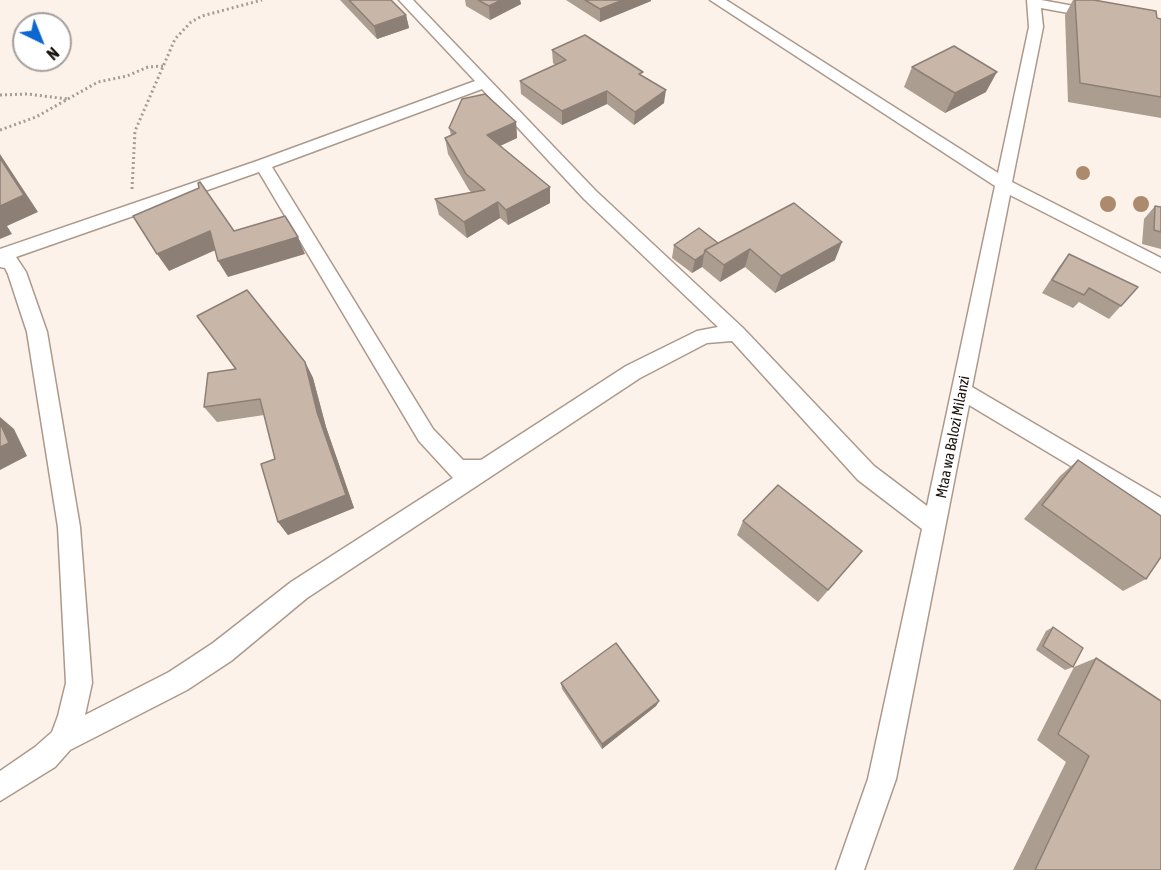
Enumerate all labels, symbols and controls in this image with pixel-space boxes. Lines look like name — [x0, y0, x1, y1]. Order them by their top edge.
north arrow — [12, 12, 72, 72]
text: N — [43, 44, 63, 64]
street label: Mtaa wa Balozi Milanzi — [932, 374, 974, 500]

